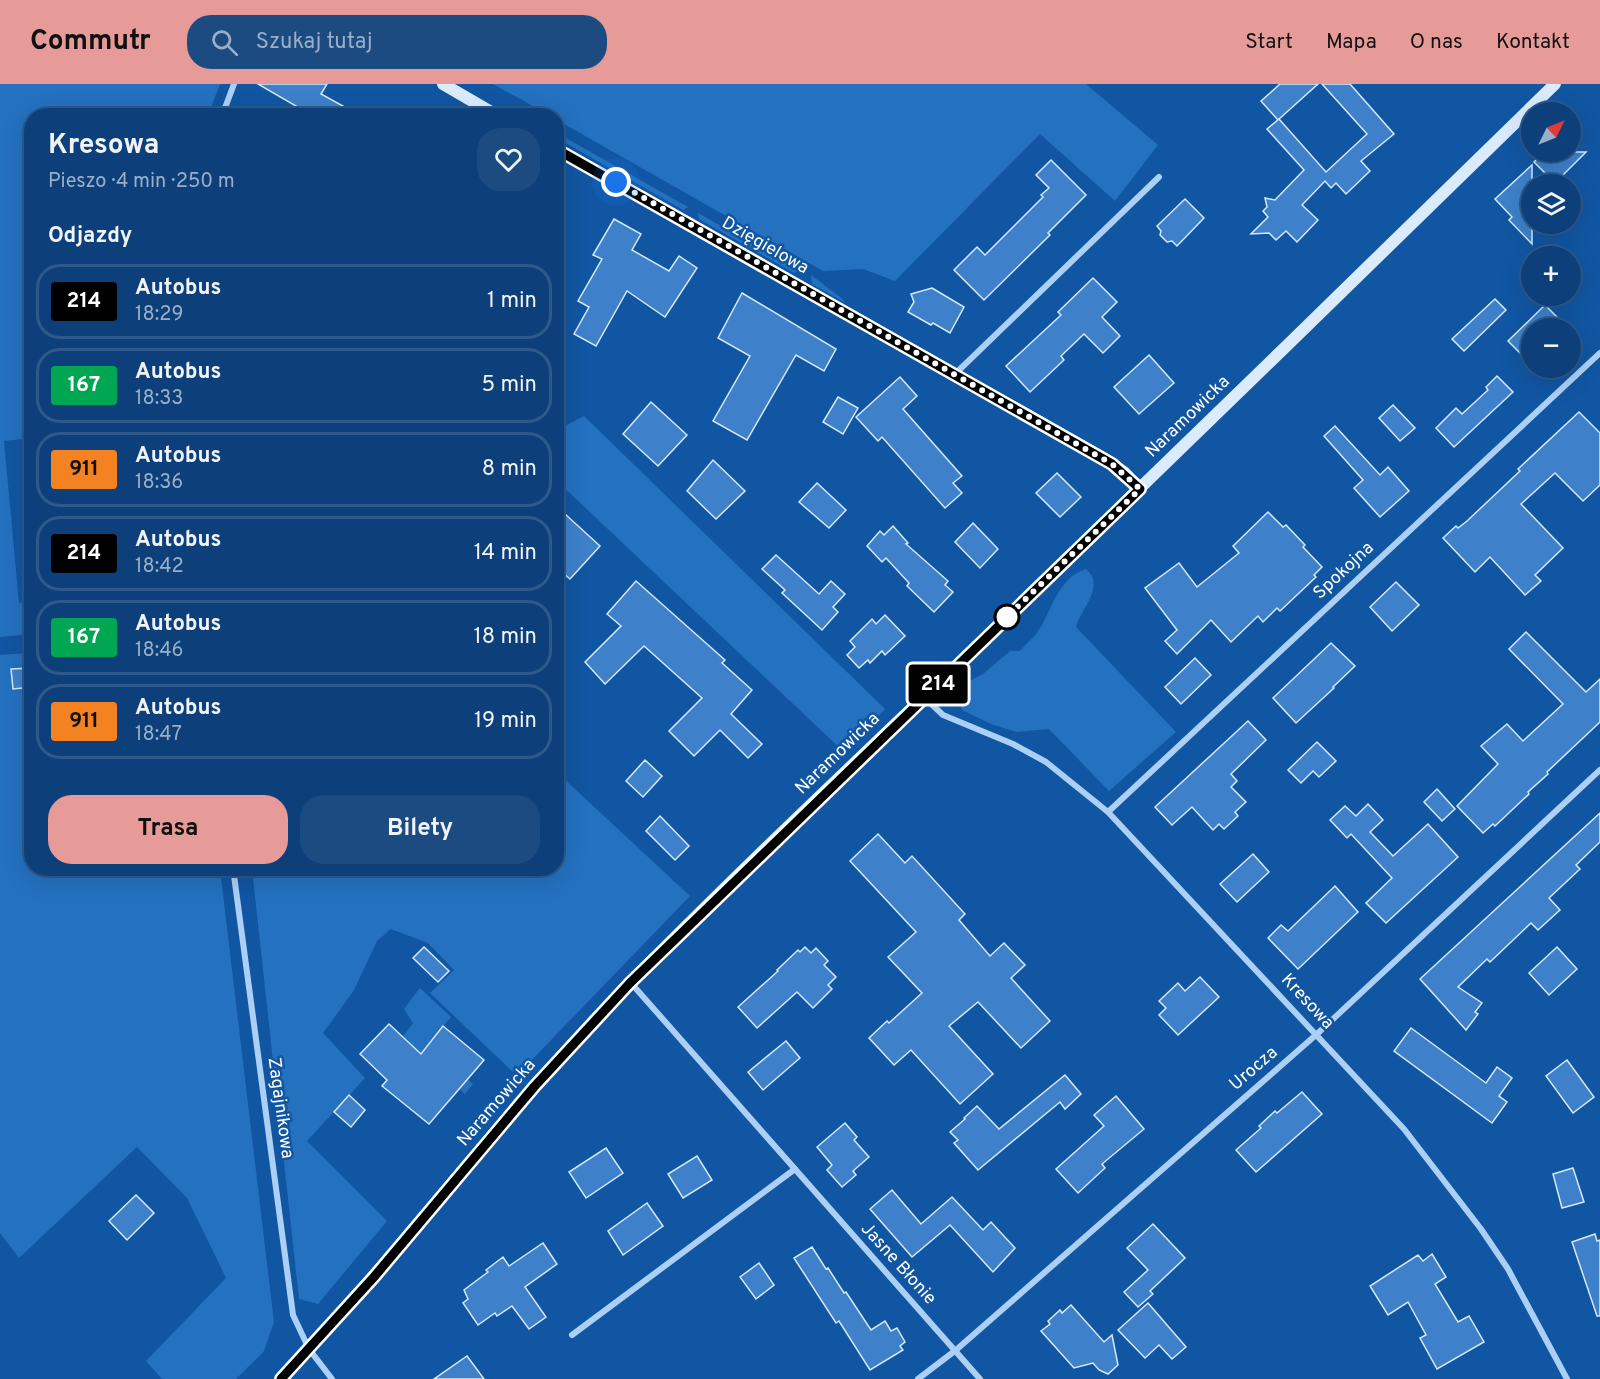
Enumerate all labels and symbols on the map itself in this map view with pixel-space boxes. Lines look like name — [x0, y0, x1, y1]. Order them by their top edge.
north arrow — [1521, 102, 1581, 162]
your location — [601, 167, 631, 197]
street label: Dzięgielowa — [717, 212, 813, 280]
street label: Naramowicka — [1141, 371, 1235, 463]
street label: Spokojna — [1309, 537, 1379, 605]
unlabelled marker — [994, 604, 1020, 630]
line badge: 214 — [904, 664, 972, 704]
street label: Naramowicka — [791, 708, 885, 800]
street label: Kresowa — [1275, 969, 1339, 1035]
street label: Urocza — [1225, 1042, 1283, 1096]
street label: Naramowicka — [453, 1054, 541, 1152]
street label: Zagajnikowa — [262, 1056, 298, 1160]
street label: Jasne Błonie — [855, 1218, 941, 1310]

